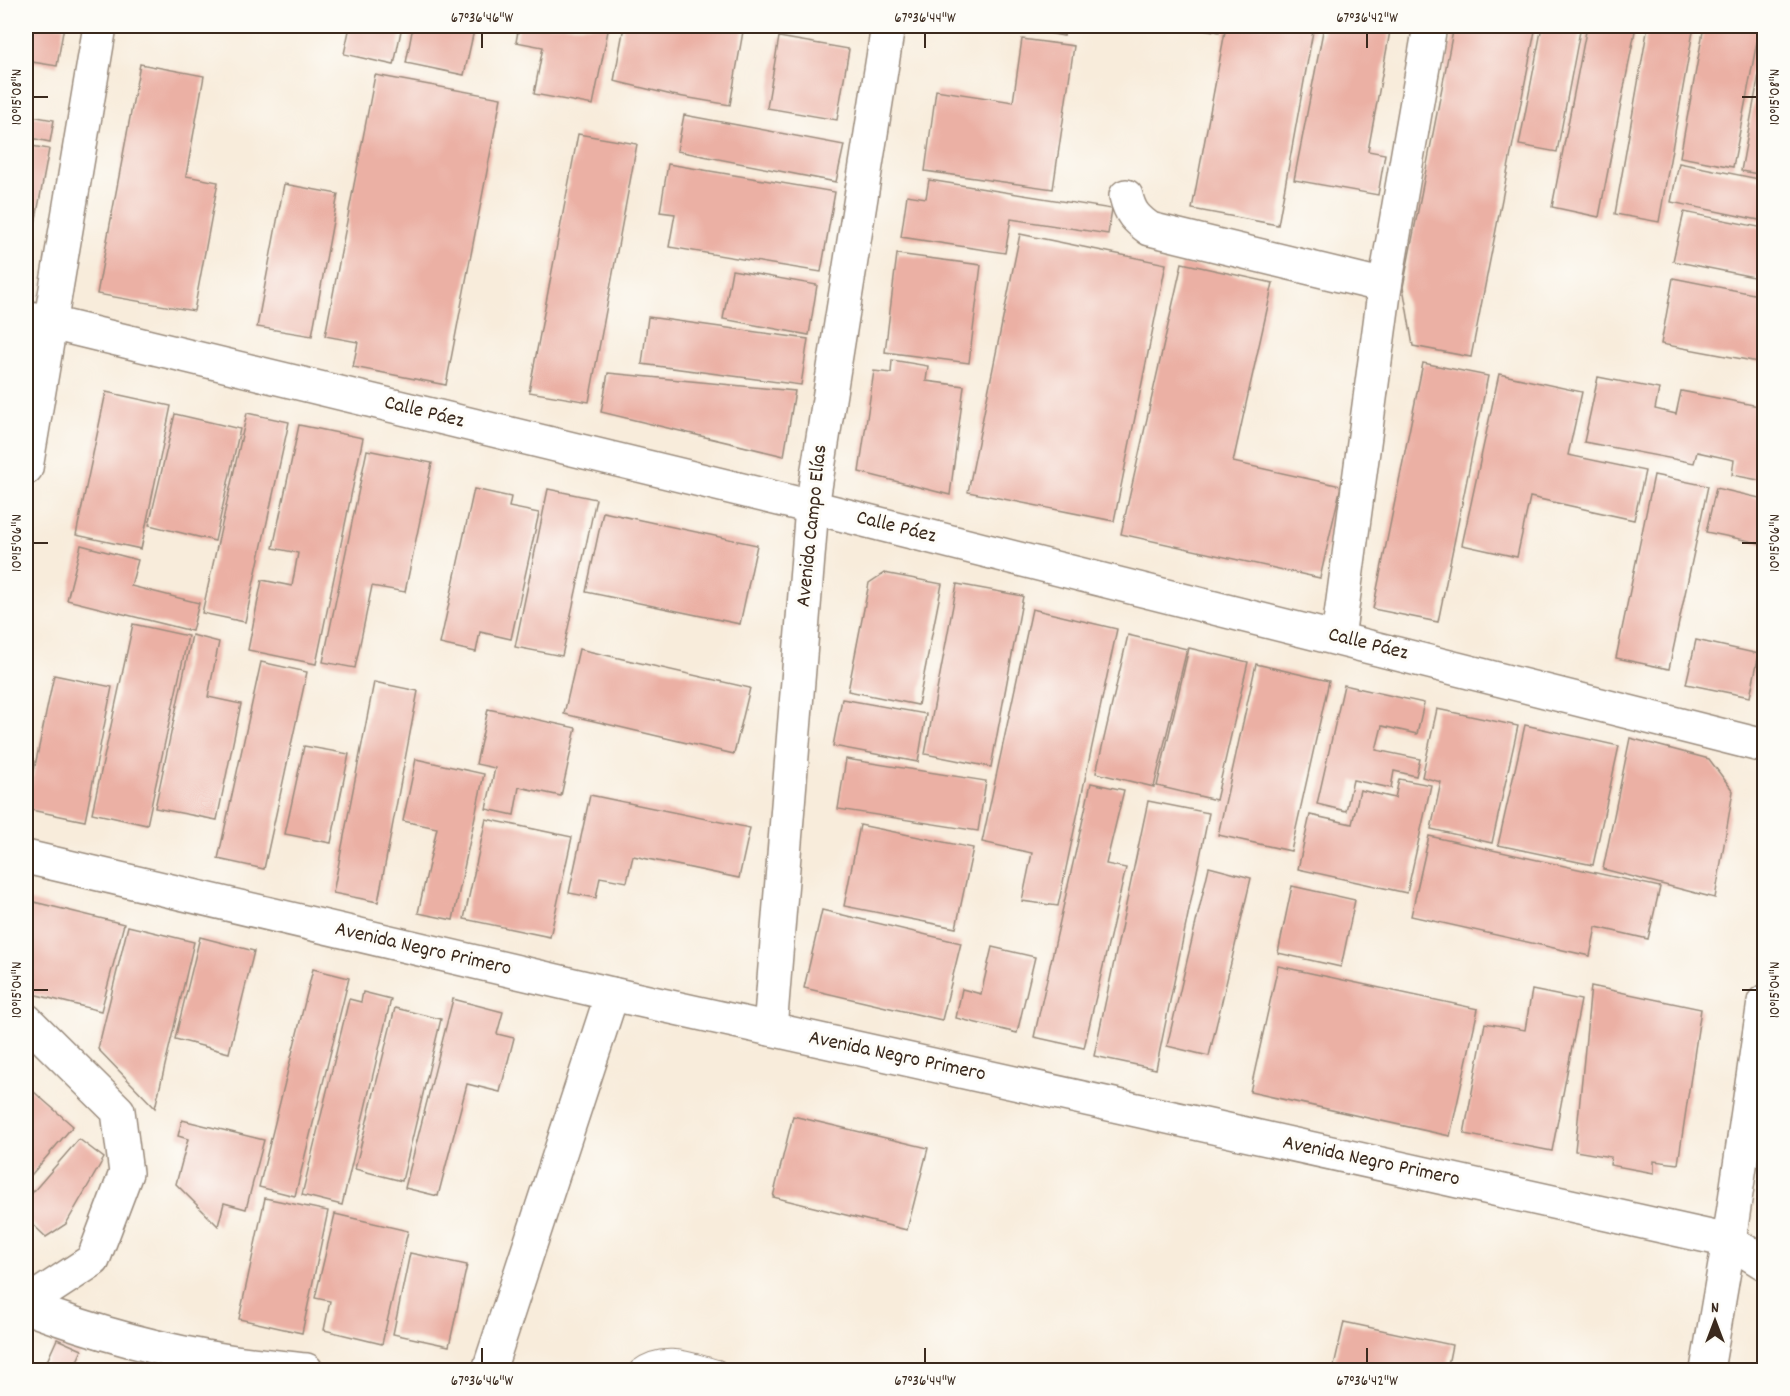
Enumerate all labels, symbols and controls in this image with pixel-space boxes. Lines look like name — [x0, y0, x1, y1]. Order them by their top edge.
text: 67°36'46"W — [451, 8, 514, 30]
text: 67°36'44"W — [894, 8, 956, 30]
text: 67°36'42"W — [1336, 8, 1398, 30]
text: 10°15'08"N — [7, 69, 29, 125]
text: 10°15'08"N — [1765, 69, 1787, 125]
street label: Calle Páez — [381, 389, 467, 437]
street label: Avenida Campo Elías — [790, 443, 836, 609]
street label: Calle Páez — [853, 504, 939, 552]
text: 10°15'06"N — [7, 514, 29, 572]
text: 10°15'06"N — [1765, 514, 1787, 572]
street label: Calle Páez — [1325, 621, 1411, 669]
street label: Avenida Negro Primero — [332, 915, 514, 985]
text: 10°15'04"N — [7, 962, 29, 1018]
text: 10°15'04"N — [1765, 962, 1787, 1018]
street label: Avenida Negro Primero — [806, 1024, 988, 1090]
street label: Avenida Negro Primero — [1280, 1129, 1462, 1195]
north arrow — [1685, 1291, 1745, 1351]
text: N — [1711, 1297, 1719, 1320]
text: 67°36'46"W — [451, 1371, 514, 1393]
text: 67°36'44"W — [894, 1371, 956, 1393]
text: 67°36'42"W — [1336, 1371, 1398, 1393]

